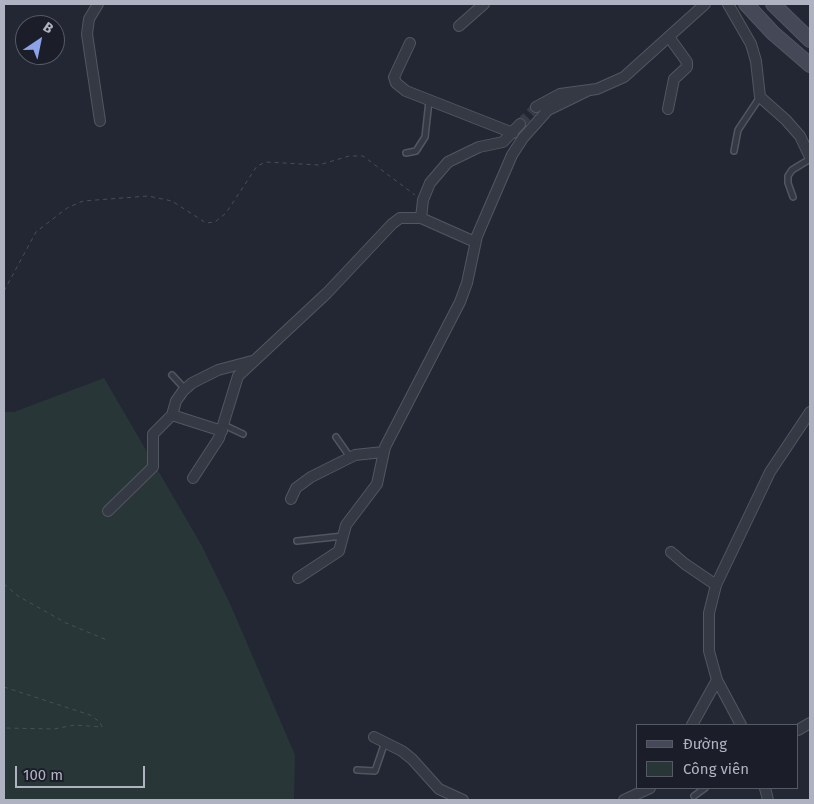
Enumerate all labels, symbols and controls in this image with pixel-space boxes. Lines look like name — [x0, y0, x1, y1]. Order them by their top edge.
north arrow — [15, 15, 65, 65]
text: B — [40, 19, 56, 37]
legend — [636, 724, 799, 789]
text: Đường — [683, 735, 727, 753]
scale bar — [18, 756, 148, 788]
text: Công viên — [683, 760, 749, 778]
text: 100 m — [23, 766, 63, 784]

